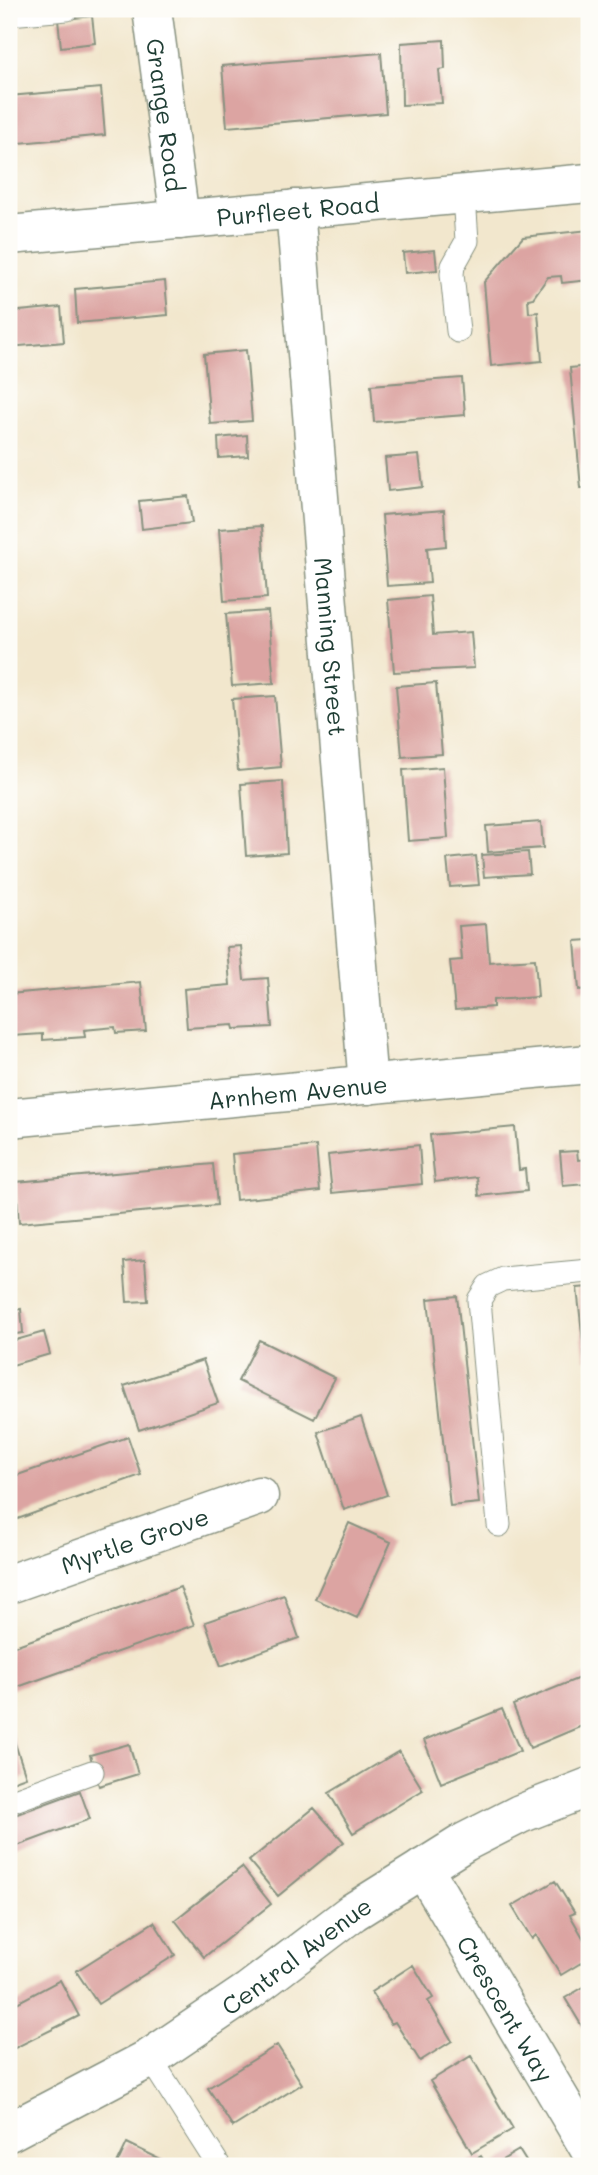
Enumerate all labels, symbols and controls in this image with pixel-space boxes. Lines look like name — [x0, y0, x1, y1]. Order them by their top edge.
street label: Grange Road — [141, 37, 192, 194]
street label: Purfleet Road — [215, 186, 380, 232]
street label: Manning Street — [309, 556, 354, 737]
street label: Arnhem Avenue — [207, 1067, 389, 1115]
street label: Myrtle Grove — [56, 1500, 212, 1580]
street label: Central Avenue — [215, 1889, 377, 2021]
street label: Crescent Way — [451, 1929, 561, 2087]

